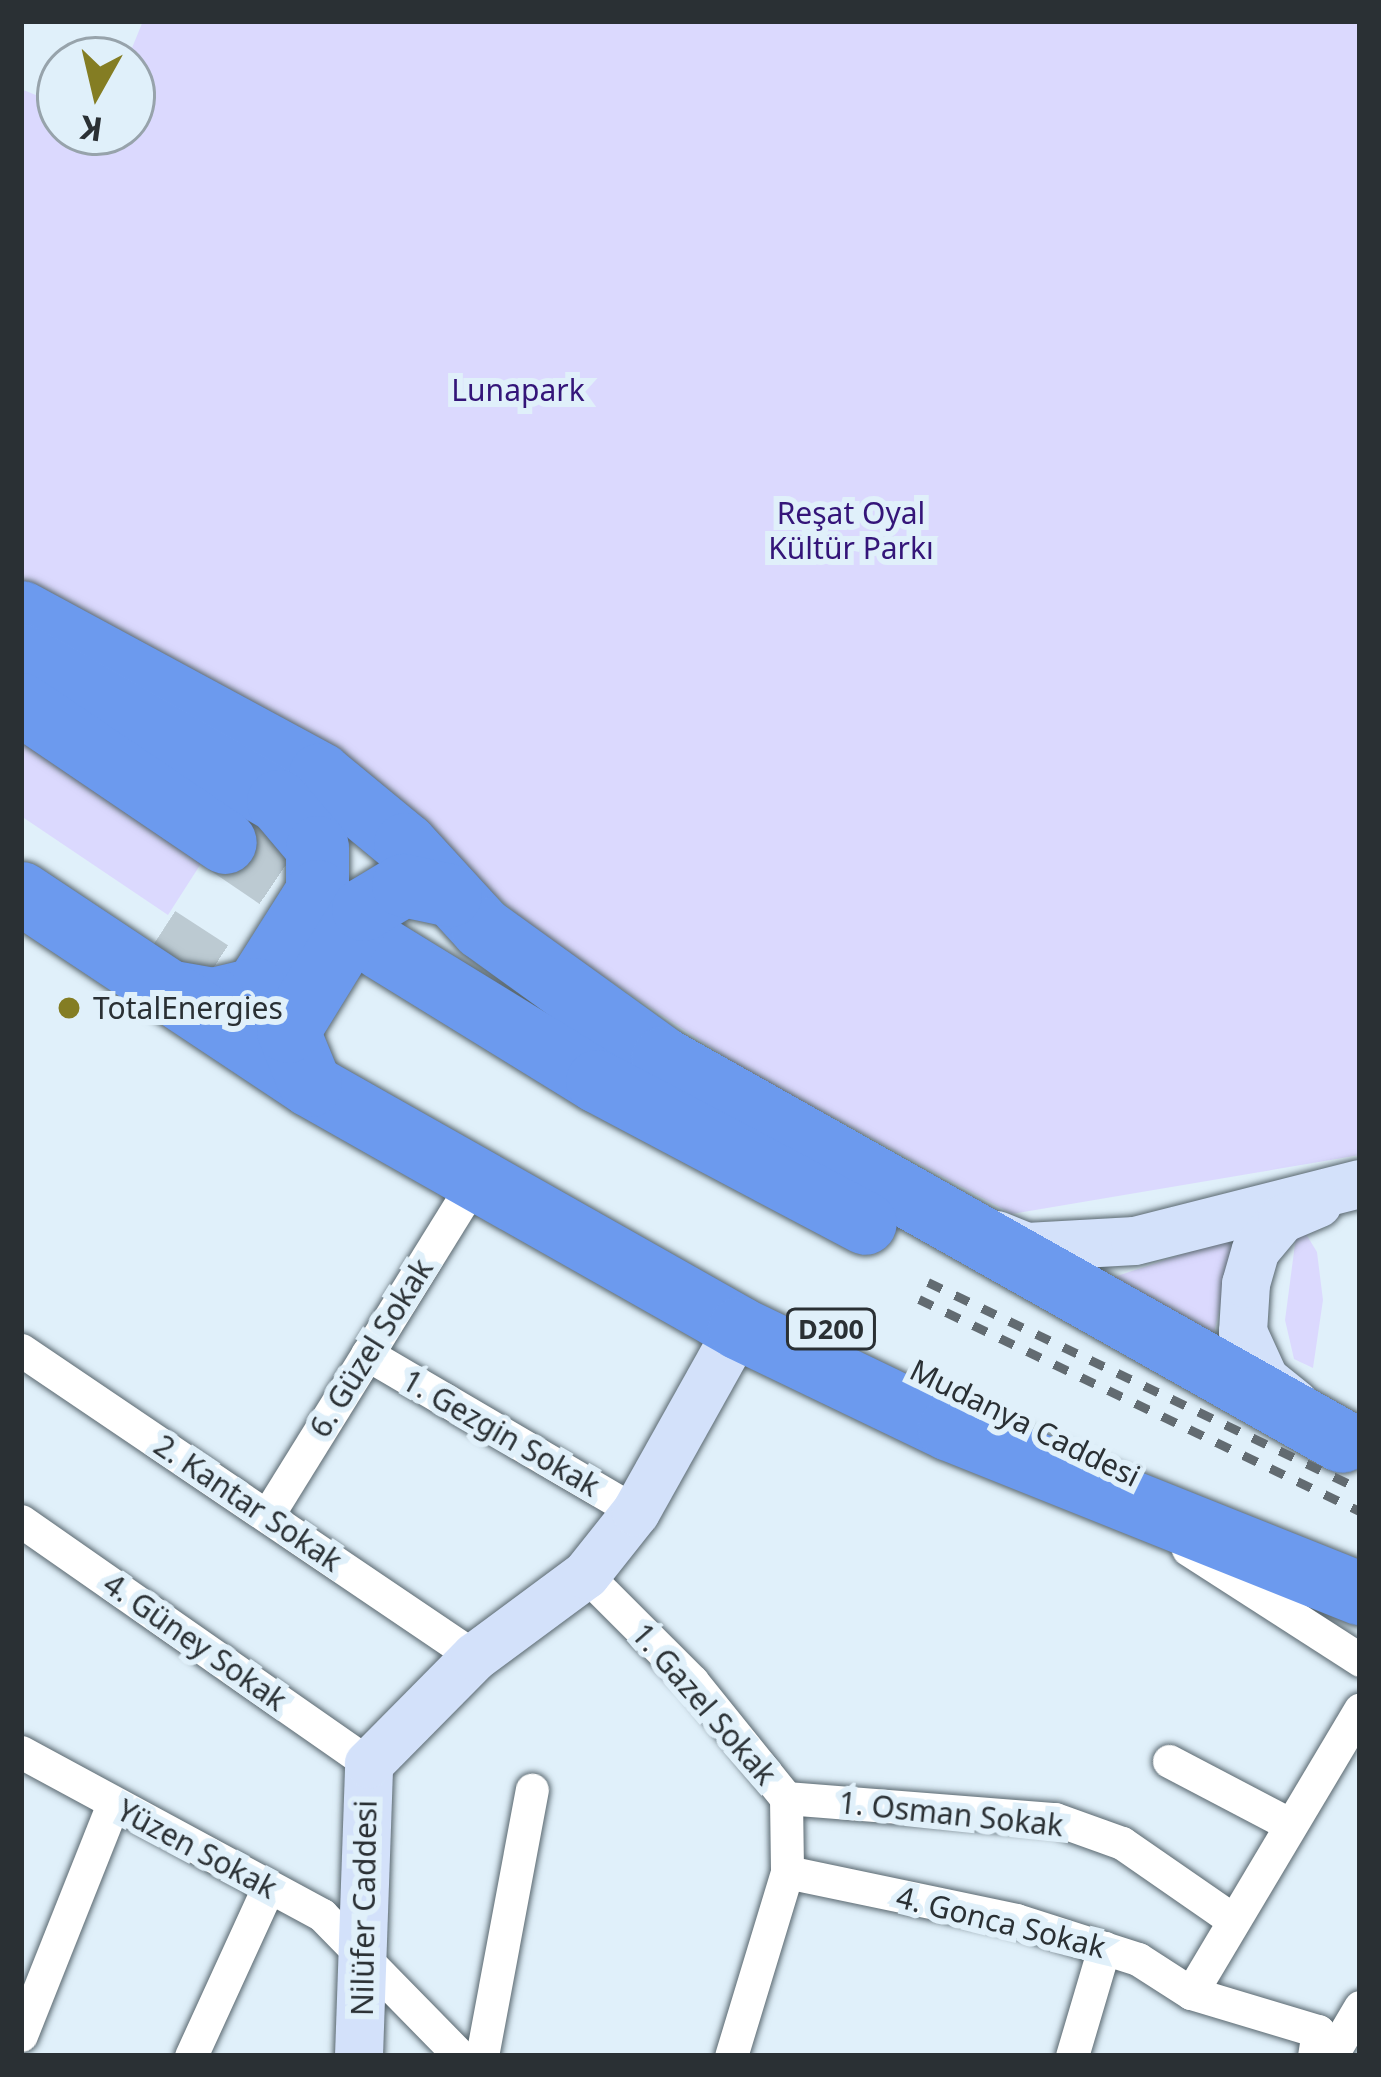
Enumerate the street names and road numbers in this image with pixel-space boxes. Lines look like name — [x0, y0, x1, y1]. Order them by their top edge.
street label: 6. Güzel Sokak — [302, 1252, 440, 1444]
road number: D200 — [783, 1308, 879, 1350]
street label: Mudanya Caddesi — [904, 1352, 1146, 1494]
street label: 1. Gezgin Sokak — [396, 1362, 606, 1504]
street label: 2. Kantar Sokak — [147, 1427, 349, 1579]
street label: 4. Güney Sokak — [97, 1566, 293, 1718]
street label: 1. Gazel Sokak — [624, 1616, 784, 1792]
street label: 1. Osman Sokak — [837, 1784, 1065, 1844]
street label: Yüzen Sokak — [111, 1792, 283, 1906]
street label: Nilüfer Caddesi — [344, 1800, 384, 2016]
street label: 4. Gonca Sokak — [893, 1879, 1109, 1965]

